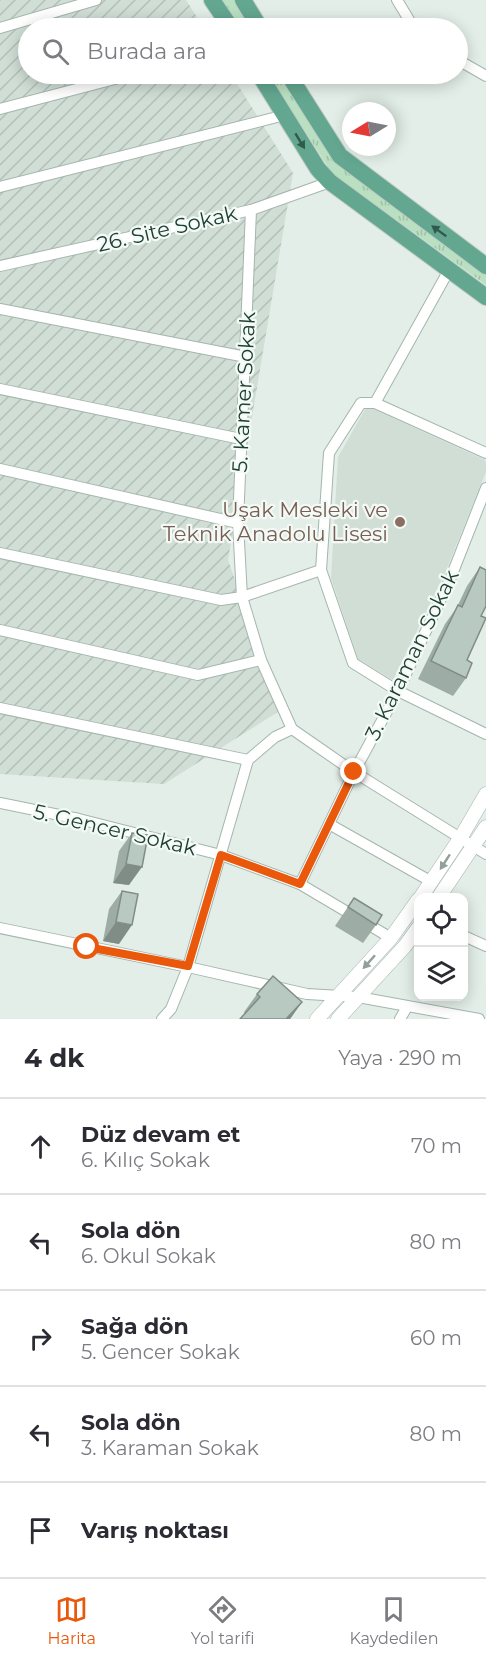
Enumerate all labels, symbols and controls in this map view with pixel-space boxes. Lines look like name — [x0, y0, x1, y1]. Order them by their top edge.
search box — [18, 18, 468, 84]
icon: search — [39, 35, 72, 68]
text: Burada ara — [87, 38, 207, 65]
north arrow — [342, 102, 396, 156]
one-way arrow — [295, 133, 306, 149]
street label: 26. Site Sokak — [94, 200, 240, 257]
one-way arrow — [431, 225, 447, 237]
street label: 5. Kamer Sokak — [227, 310, 260, 473]
place label: Uşak Mesleki ve Teknik Anadolu Lisesi — [163, 497, 388, 546]
marker: Uşak Mesleki ve Teknik Anadolu Lisesi — [393, 515, 407, 529]
street label: 3. Karaman Sokak — [359, 565, 464, 744]
route end — [340, 758, 366, 784]
street label: 5. Gencer Sokak — [31, 799, 200, 861]
one-way arrow — [440, 854, 451, 870]
map controls — [414, 893, 468, 1001]
button: locate — [414, 893, 468, 947]
route start — [73, 933, 99, 959]
button: layers — [414, 947, 468, 1001]
one-way arrow — [363, 954, 376, 969]
text: 4 dk — [24, 1042, 84, 1074]
text: Yaya · 290 m — [338, 1046, 462, 1070]
text: Düz devam et — [81, 1121, 240, 1148]
icon: ahead — [24, 1130, 57, 1163]
text: 70 m — [411, 1134, 462, 1158]
text: 6. Kılıç Sokak — [81, 1148, 210, 1172]
text: Sola dön — [81, 1217, 181, 1244]
icon: left — [24, 1226, 57, 1259]
text: 80 m — [410, 1230, 462, 1254]
text: 6. Okul Sokak — [81, 1244, 216, 1268]
text: Sağa dön — [81, 1313, 189, 1340]
icon: right — [24, 1322, 57, 1355]
text: 60 m — [410, 1326, 462, 1350]
text: 5. Gencer Sokak — [81, 1340, 240, 1364]
text: Sola dön — [81, 1409, 181, 1436]
icon: left — [24, 1418, 57, 1451]
text: 80 m — [410, 1422, 462, 1446]
text: 3. Karaman Sokak — [81, 1436, 259, 1460]
icon: arrive — [24, 1514, 57, 1547]
text: Varış noktası — [81, 1517, 229, 1544]
tab: Harita — [47, 1593, 96, 1648]
tab: Yol tarifi — [191, 1593, 255, 1648]
tab: Kaydedilen — [349, 1593, 439, 1648]

